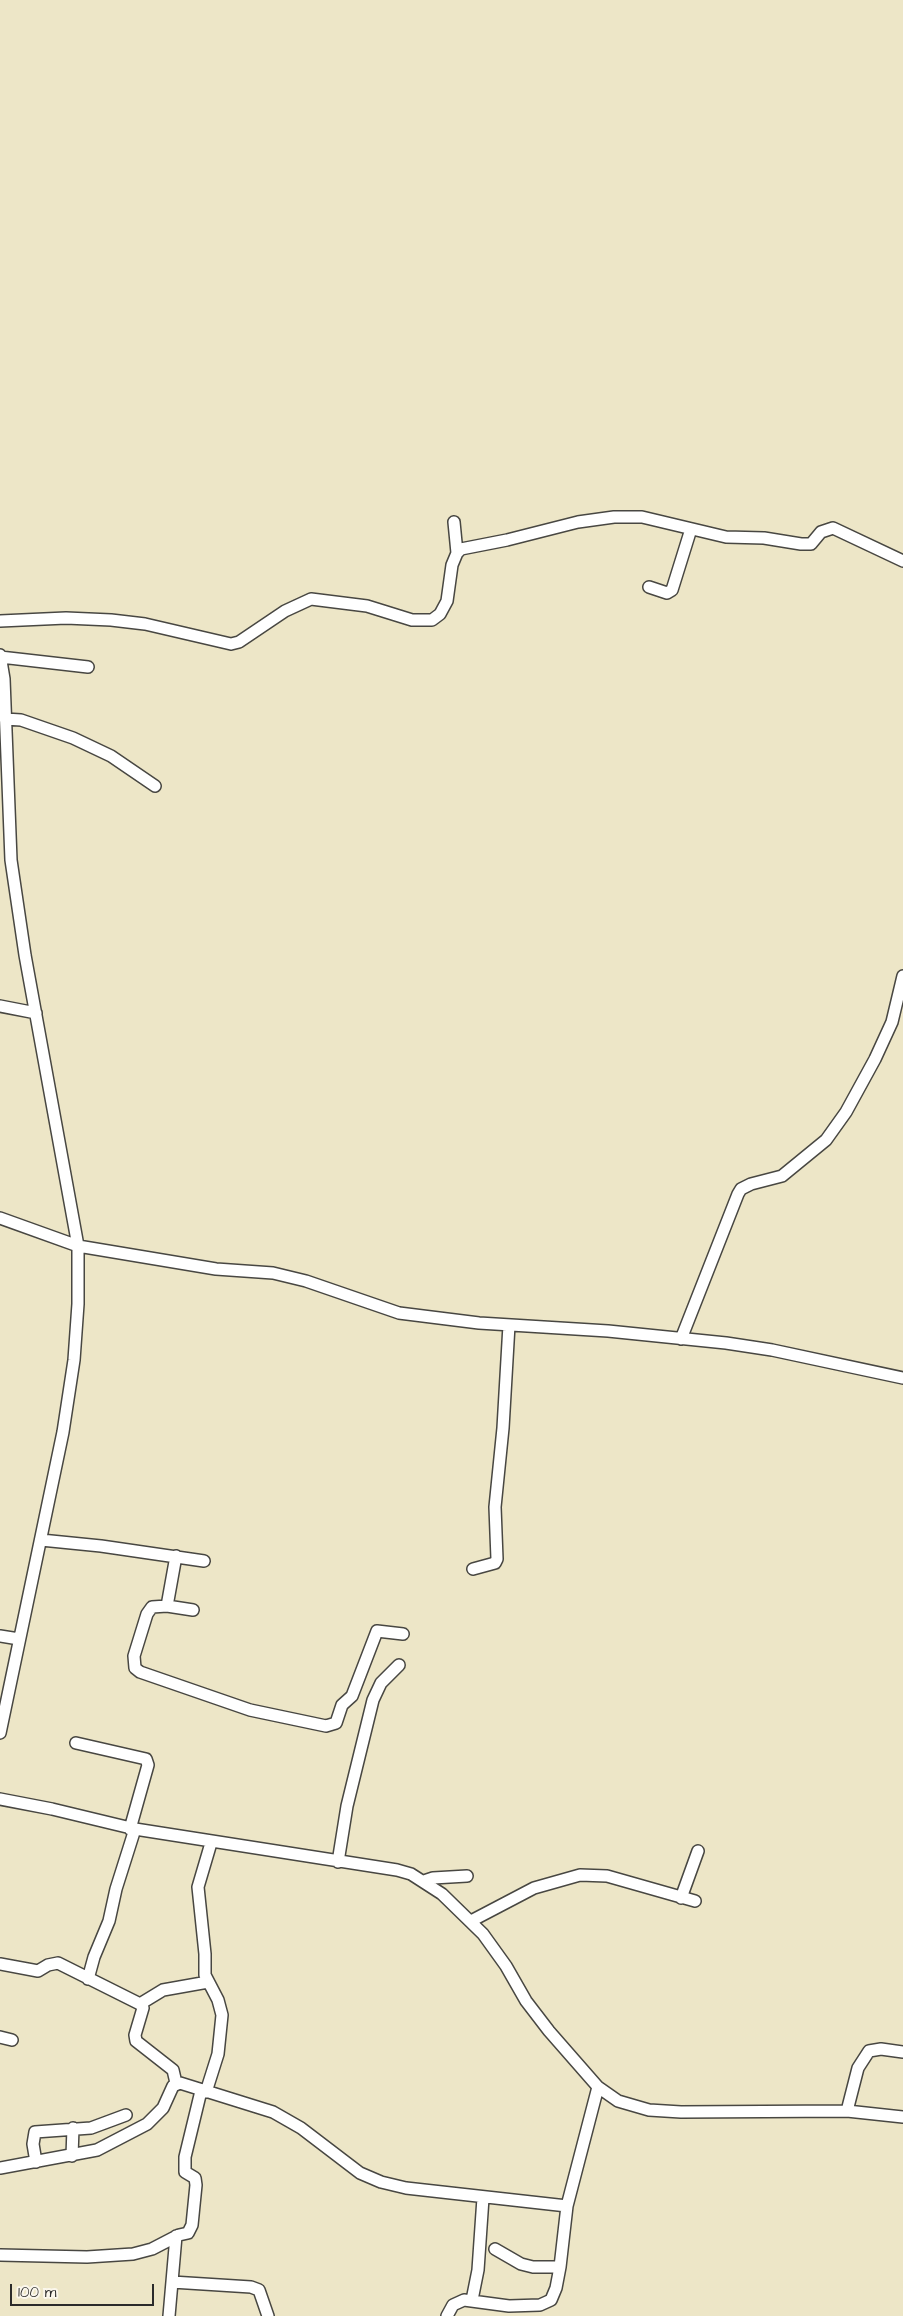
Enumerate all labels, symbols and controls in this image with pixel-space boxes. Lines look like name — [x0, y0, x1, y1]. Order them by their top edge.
scale bar — [12, 2274, 156, 2306]
text: 100 m — [18, 2282, 57, 2303]

